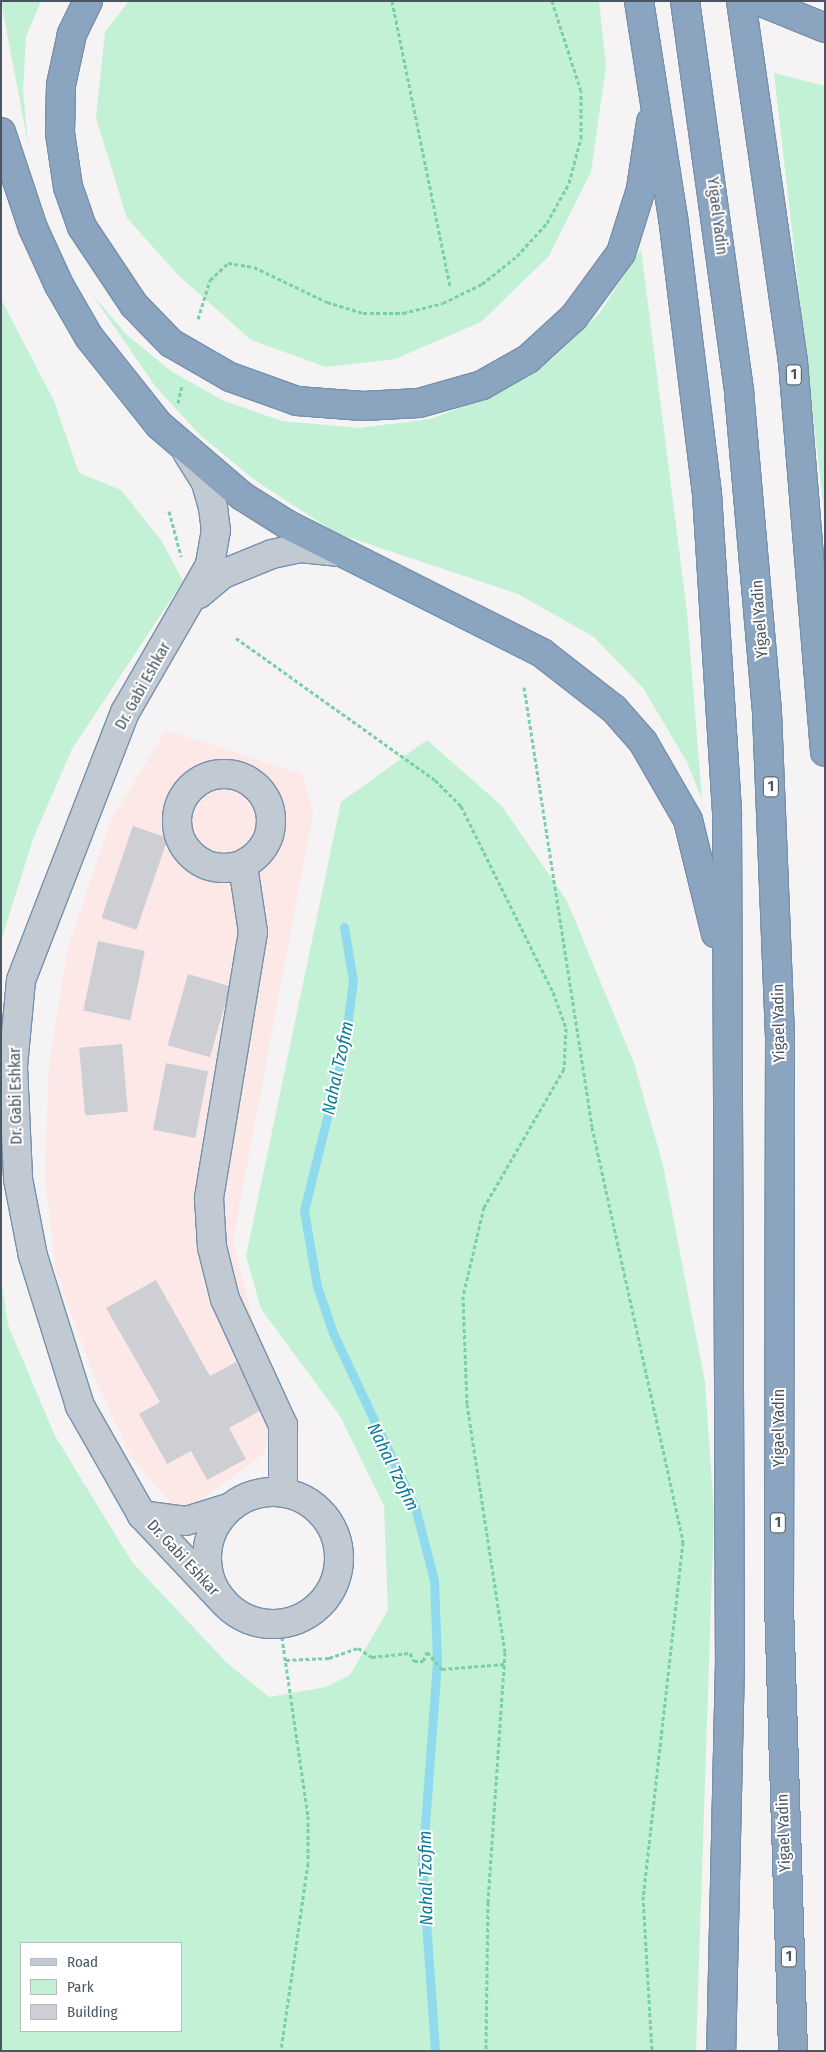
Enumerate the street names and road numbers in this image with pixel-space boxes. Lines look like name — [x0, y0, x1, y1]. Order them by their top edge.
street label: Yigael Yadin — [703, 176, 731, 256]
road number: 1 — [785, 362, 803, 388]
street label: Yigael Yadin — [748, 579, 772, 659]
street label: Dr. Gabi Eshkar — [111, 639, 175, 733]
road number: 1 — [762, 774, 780, 800]
street label: Yigael Yadin — [769, 984, 789, 1062]
street label: Dr. Gabi Eshkar — [6, 1047, 26, 1145]
street label: Yigael Yadin — [769, 1389, 789, 1467]
road number: 1 — [769, 1510, 787, 1536]
street label: Dr. Gabi Eshkar — [143, 1516, 223, 1600]
street label: Yigael Yadin — [773, 1793, 795, 1873]
road number: 1 — [780, 1944, 798, 1970]

